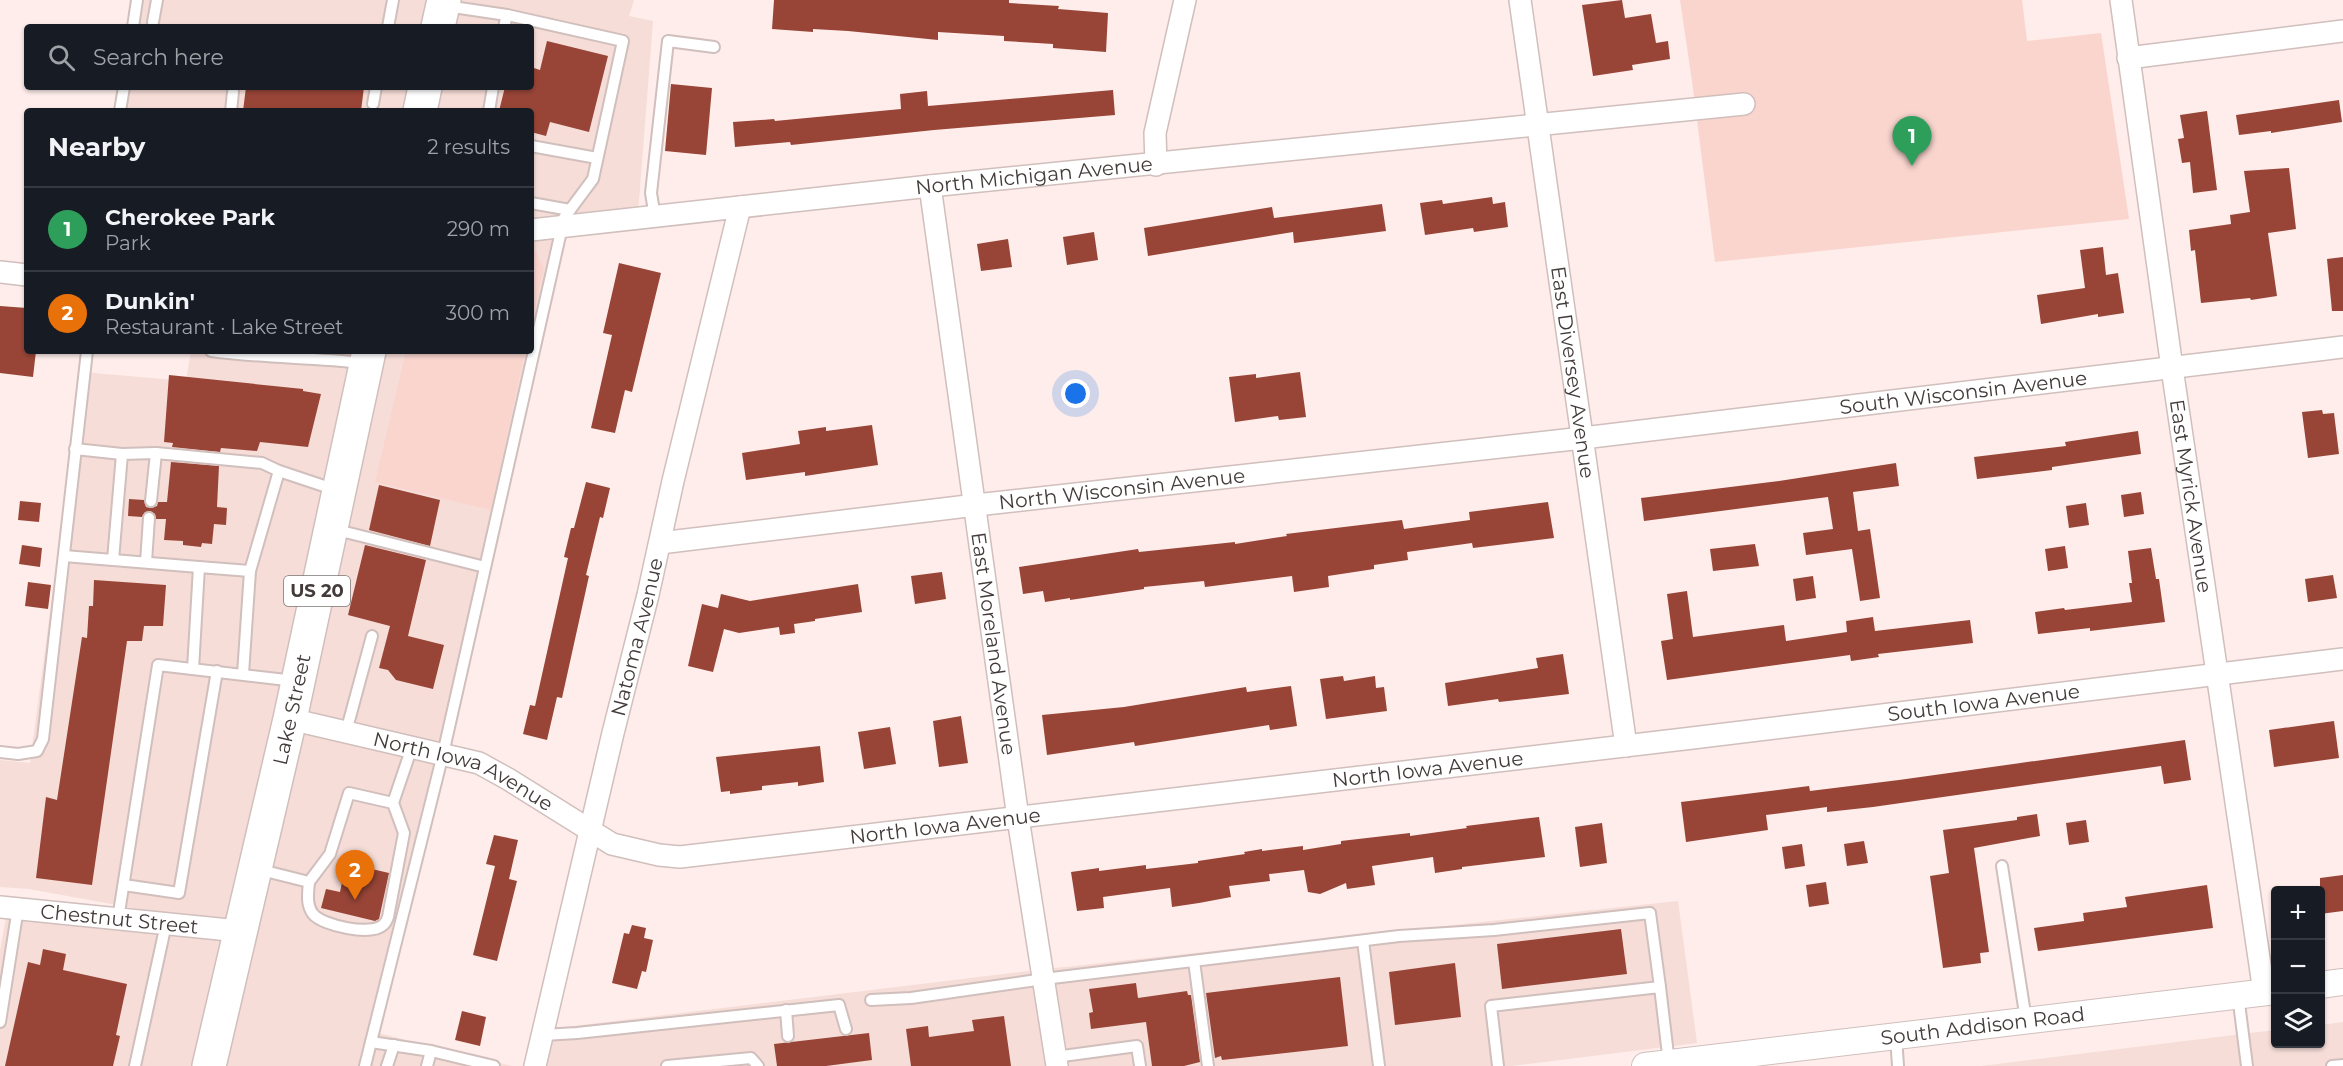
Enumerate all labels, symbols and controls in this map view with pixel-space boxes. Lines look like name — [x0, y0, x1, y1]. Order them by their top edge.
search box — [24, 24, 534, 90]
icon: search — [45, 41, 78, 74]
text: Search here — [93, 44, 224, 71]
pin: 1 — [1892, 116, 1932, 166]
text: Nearby — [48, 131, 145, 163]
text: 2 results — [427, 135, 510, 159]
street label: North Michigan Avenue — [914, 152, 1154, 200]
text: Cherokee Park — [105, 204, 275, 231]
text: 1 — [64, 217, 71, 241]
text: 290 m — [447, 217, 510, 241]
text: Park — [105, 231, 151, 255]
street label: East Diversey Avenue — [1546, 265, 1600, 480]
text: Dunkin' — [105, 288, 195, 315]
text: 2 — [62, 301, 73, 325]
text: 300 m — [446, 301, 510, 325]
text: Restaurant · Lake Street — [105, 315, 343, 339]
street label: South Wisconsin Avenue — [1838, 366, 2088, 419]
your location — [1061, 379, 1090, 408]
street label: East Myrick Avenue — [2165, 398, 2217, 594]
street label: North Wisconsin Avenue — [997, 463, 1246, 514]
street label: East Moreland Avenue — [966, 531, 1021, 757]
street label: Natoma Avenue — [606, 556, 668, 719]
road number: US 20 — [284, 576, 350, 606]
street label: Lake Street — [268, 652, 316, 767]
street label: South Iowa Avenue — [1886, 679, 2081, 726]
street label: North Iowa Avenue — [371, 727, 558, 816]
street label: North Iowa Avenue — [1331, 746, 1524, 792]
street label: North Iowa Avenue — [848, 803, 1042, 849]
pin: 2 — [336, 850, 374, 900]
map controls — [2271, 886, 2325, 1048]
button: + — [2271, 886, 2325, 940]
street label: Chestnut Street — [39, 899, 199, 939]
button: − — [2271, 940, 2325, 994]
button: layers — [2271, 994, 2325, 1048]
street label: South Addison Road — [1879, 1002, 2086, 1050]

